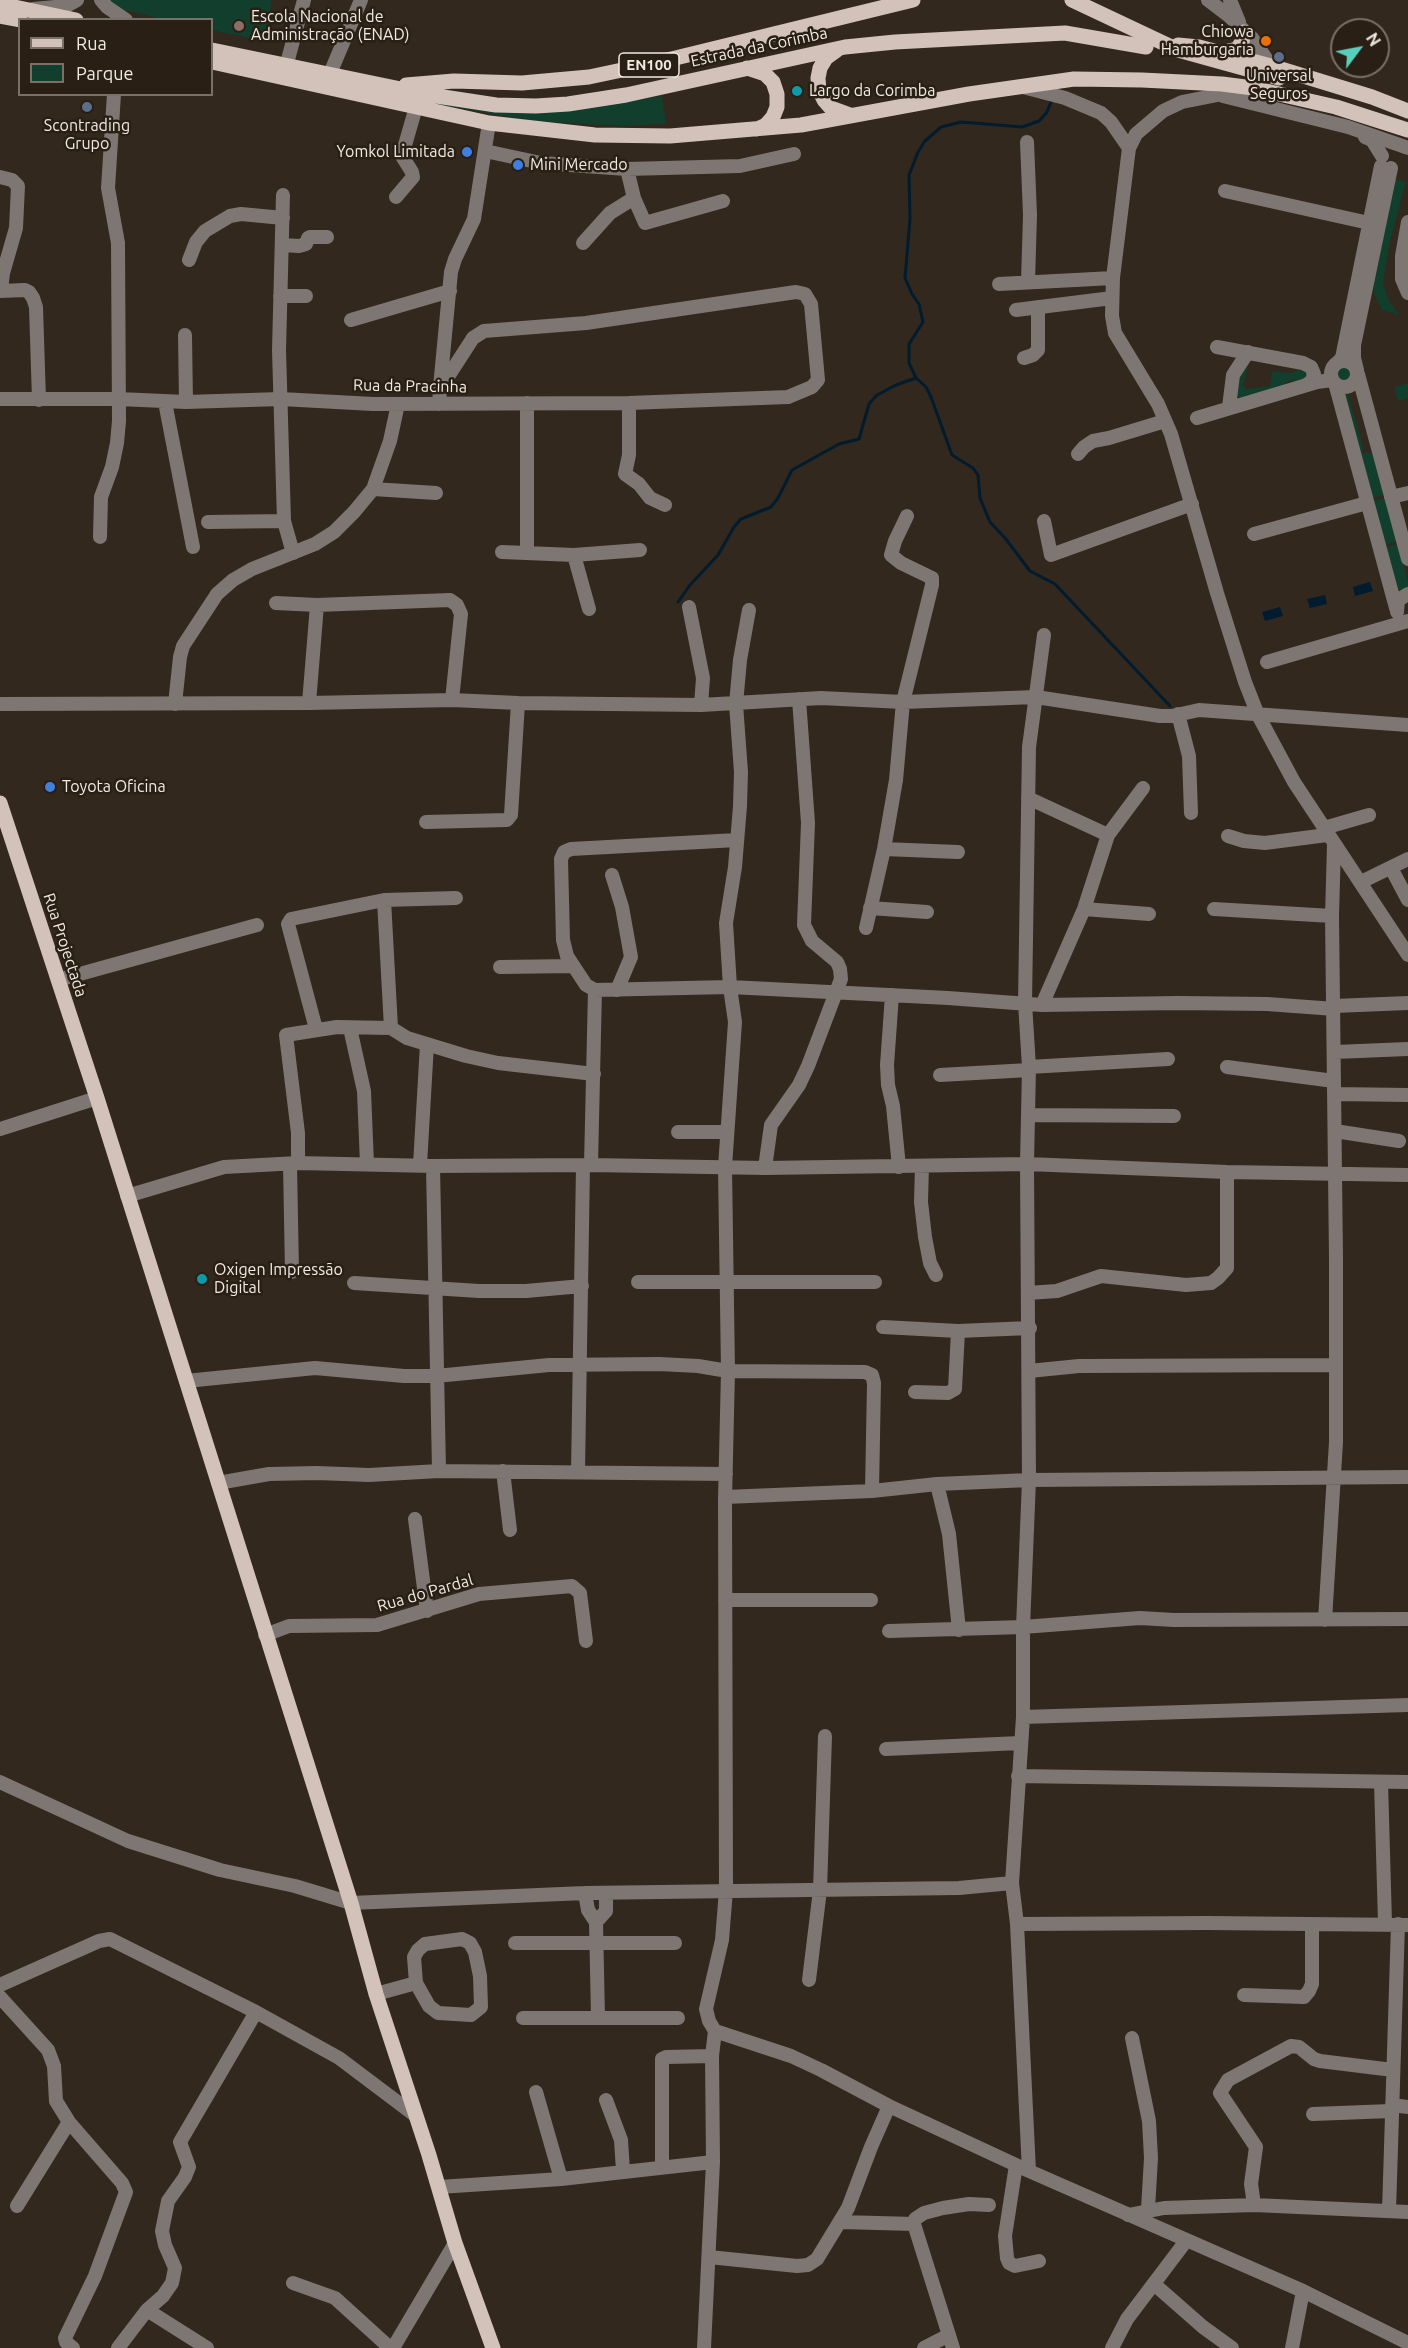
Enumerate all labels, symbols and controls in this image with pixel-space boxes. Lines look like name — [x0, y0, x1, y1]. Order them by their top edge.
place label: Escola Nacional de Administração (ENAD) — [251, 7, 409, 45]
legend — [18, 18, 213, 96]
north arrow — [1330, 18, 1390, 78]
marker: Escola Nacional de Administração (ENAD) — [232, 19, 246, 33]
place label: Chiowa Hamburgaria — [1161, 22, 1254, 60]
street label: Estrada da Corimba — [689, 23, 829, 71]
text: N — [1363, 30, 1384, 49]
text: Rua — [76, 33, 107, 53]
marker: Chiowa Hamburgaria — [1259, 34, 1273, 48]
marker: Universal Seguros — [1272, 50, 1286, 64]
road number: EN100 — [619, 53, 679, 77]
text: Parque — [76, 63, 133, 83]
place label: Universal Seguros — [1246, 66, 1312, 104]
place label: Largo da Corimba — [809, 81, 935, 101]
marker: Largo da Corimba — [790, 84, 804, 98]
marker: Scontrading Grupo — [80, 100, 94, 114]
place label: Scontrading Grupo — [44, 116, 130, 154]
place label: Yomkol Limitada — [337, 142, 455, 162]
marker: Yomkol Limitada — [460, 145, 474, 159]
place label: Mini Mercado — [530, 155, 628, 175]
marker: Mini Mercado — [511, 158, 525, 172]
street label: Rua da Pracinha — [353, 375, 467, 397]
place label: Toyota Oficina — [62, 777, 166, 797]
marker: Toyota Oficina — [43, 780, 57, 794]
street label: Rua Projectada — [39, 891, 91, 999]
place label: Oxigen Impressão Digital — [214, 1260, 343, 1298]
marker: Oxigen Impressão Digital — [195, 1272, 209, 1286]
street label: Rua do Pardal — [375, 1570, 475, 1616]

